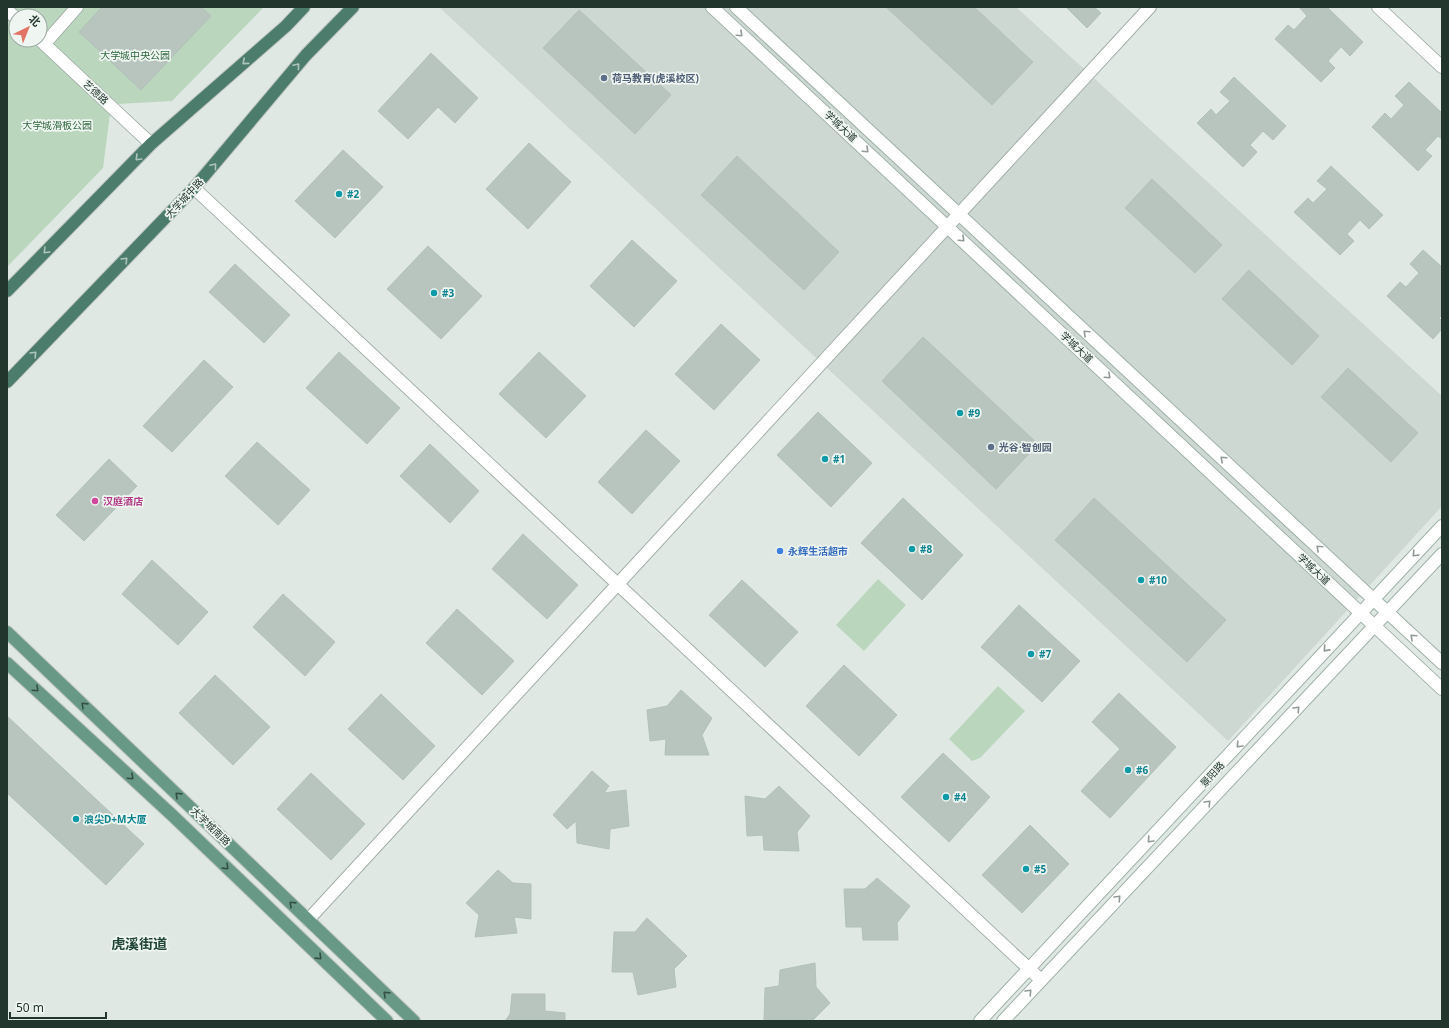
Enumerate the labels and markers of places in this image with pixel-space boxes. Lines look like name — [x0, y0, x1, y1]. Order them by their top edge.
place label: 荷马教育(虎溪校区) — [612, 71, 699, 85]
marker: 荷马教育(虎溪校区) — [599, 73, 609, 83]
place label: #2 — [347, 187, 359, 201]
marker: #2 — [334, 189, 344, 199]
place label: #3 — [442, 286, 454, 300]
marker: #3 — [429, 288, 439, 298]
place label: #9 — [968, 406, 980, 420]
marker: #9 — [955, 408, 965, 418]
place label: 光谷·智创园 — [999, 440, 1052, 454]
marker: 光谷·智创园 — [986, 442, 996, 452]
place label: #1 — [833, 452, 845, 466]
marker: #1 — [820, 454, 830, 464]
place label: 汉庭酒店 — [103, 494, 143, 508]
marker: 汉庭酒店 — [90, 496, 100, 506]
place label: #8 — [920, 542, 932, 556]
place label: 永辉生活超市 — [788, 544, 848, 558]
marker: #8 — [907, 544, 917, 554]
marker: 永辉生活超市 — [775, 546, 785, 556]
place label: #10 — [1149, 573, 1167, 587]
marker: #10 — [1136, 575, 1146, 585]
place label: #7 — [1039, 647, 1051, 661]
marker: #7 — [1026, 649, 1036, 659]
place label: #6 — [1136, 763, 1148, 777]
marker: #6 — [1123, 765, 1133, 775]
place label: #4 — [954, 790, 966, 804]
marker: #4 — [941, 792, 951, 802]
place label: 浪尖D+M大厦 — [84, 812, 146, 826]
marker: 浪尖D+M大厦 — [71, 814, 81, 824]
place label: #5 — [1034, 862, 1046, 876]
marker: #5 — [1021, 864, 1031, 874]

